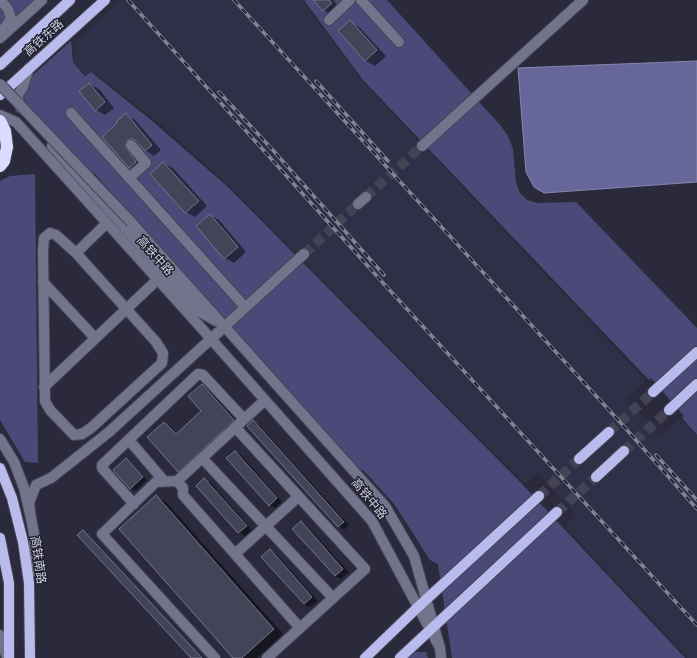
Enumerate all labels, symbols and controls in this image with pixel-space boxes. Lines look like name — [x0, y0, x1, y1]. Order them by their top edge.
street label: 高铁东路 — [21, 17, 67, 59]
street label: 高铁中路 — [134, 233, 176, 279]
street label: 高铁中路 — [348, 476, 390, 522]
street label: 高铁南路 — [28, 535, 48, 585]

